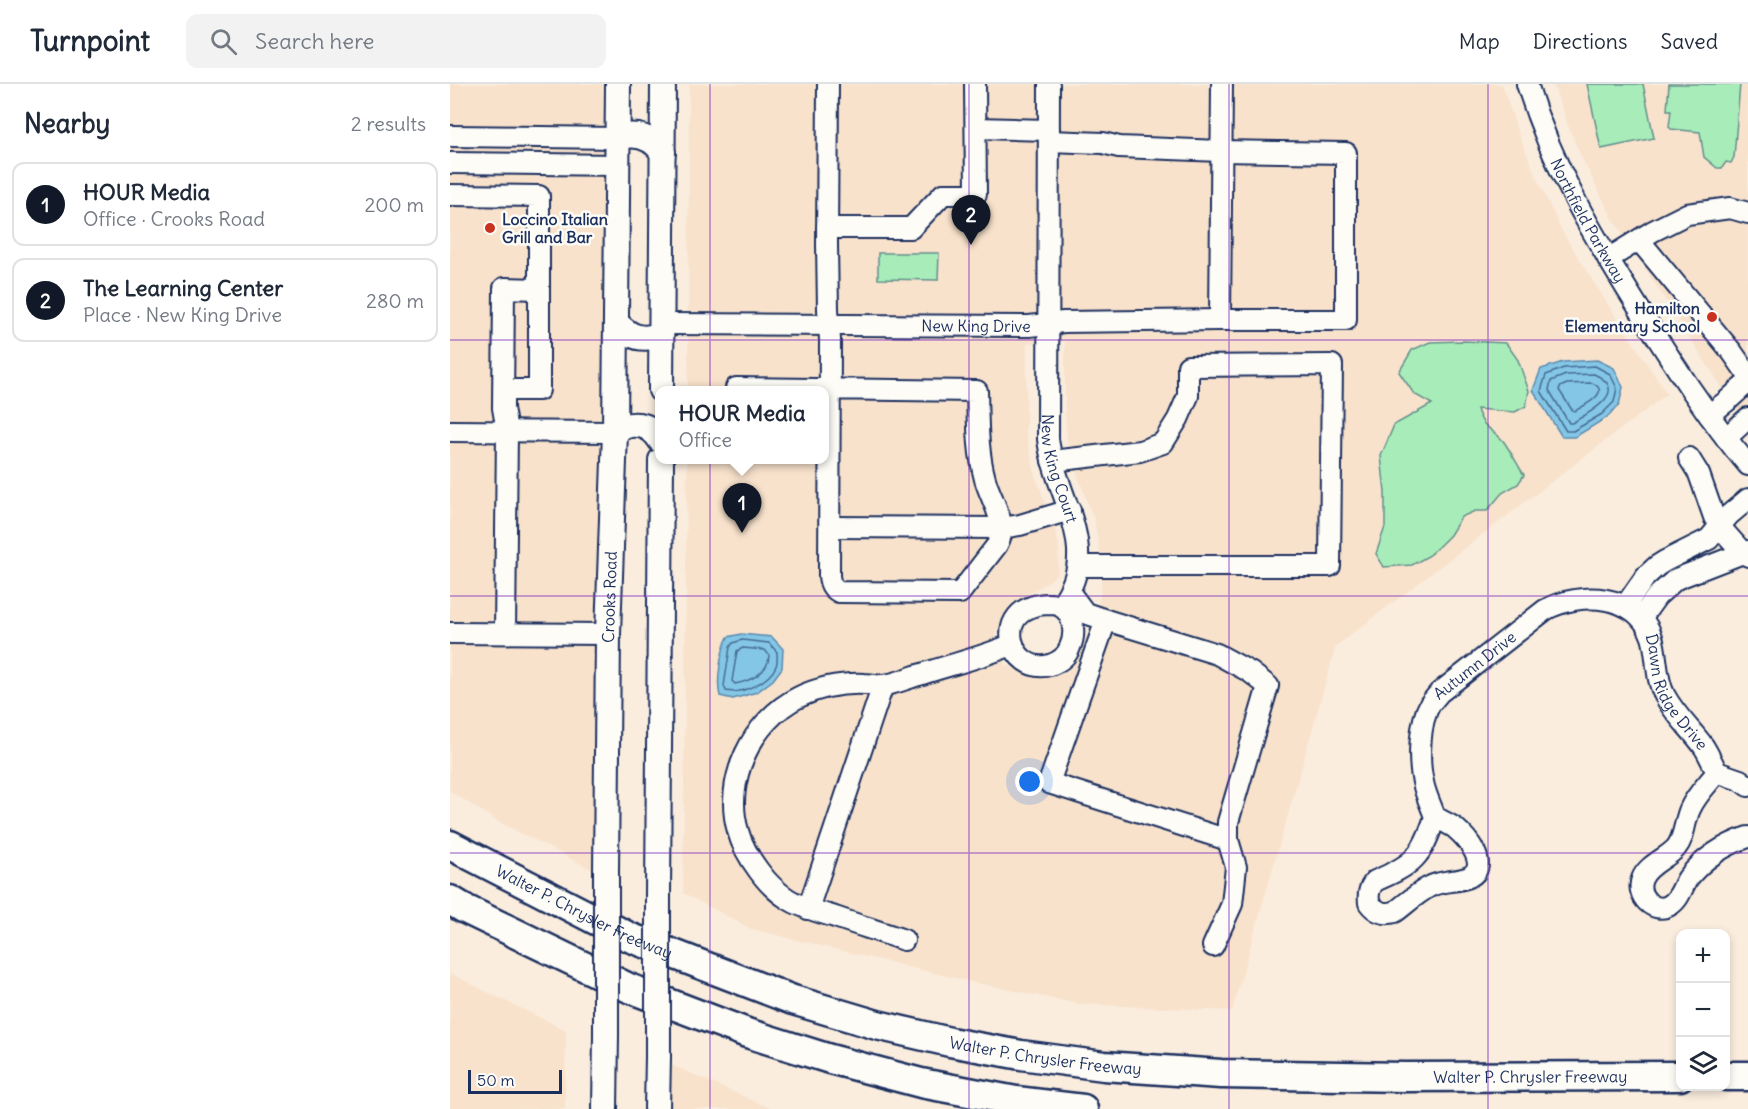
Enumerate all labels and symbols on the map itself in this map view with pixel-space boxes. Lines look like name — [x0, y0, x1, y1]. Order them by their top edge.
street label: Northfield Parkway — [1546, 155, 1630, 286]
pin: 2 — [952, 196, 990, 245]
place label: Loccino Italian Grill and Bar — [502, 209, 608, 247]
marker: Loccino Italian Grill and Bar — [483, 221, 497, 235]
place label: Hamilton Elementary School — [1565, 298, 1700, 337]
marker: Hamilton Elementary School — [1705, 310, 1719, 324]
street label: New King Drive — [921, 315, 1031, 336]
street label: New King Court — [1037, 414, 1083, 526]
pin: 1 — [722, 484, 762, 533]
street label: Crooks Road — [598, 551, 621, 643]
street label: Autumn Drive — [1429, 627, 1520, 704]
street label: Dawn Ridge Drive — [1642, 632, 1713, 754]
your location — [1015, 767, 1044, 796]
street label: Walter P. Chrysler Freeway — [493, 860, 675, 963]
street label: Walter P. Chrysler Freeway — [948, 1032, 1142, 1079]
street label: Walter P. Chrysler Freeway — [1433, 1066, 1627, 1087]
scale bar — [468, 1067, 562, 1094]

